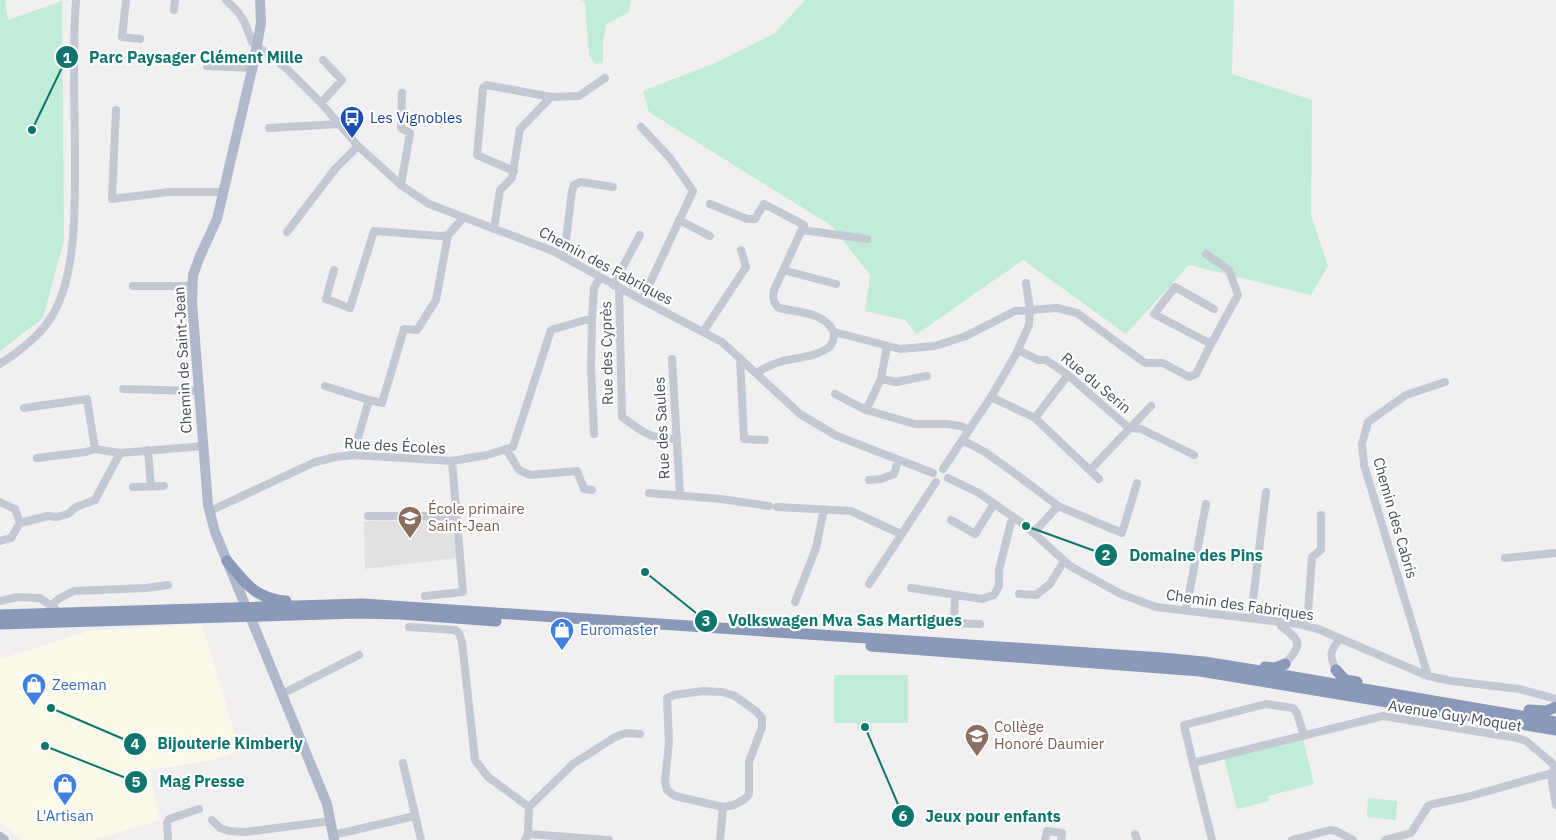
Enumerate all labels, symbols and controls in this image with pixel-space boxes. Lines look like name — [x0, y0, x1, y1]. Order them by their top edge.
callout: Parc Paysager Clément Mille — [54, 42, 313, 73]
text: Parc Paysager Clément Mille — [89, 47, 303, 67]
text: 1 — [62, 48, 72, 67]
bus stop icon: Les Vignobles — [339, 105, 365, 139]
place label: Les Vignobles — [370, 108, 463, 127]
street label: Chemin des Fabriques — [536, 222, 677, 309]
street label: Chemin de Saint-Jean — [169, 286, 196, 434]
street label: Rue des Cyprès — [596, 301, 617, 405]
street label: Rue du Serin — [1058, 348, 1135, 417]
street label: Rue des Saules — [649, 376, 674, 480]
street label: Rue des Écoles — [344, 433, 446, 458]
street label: Chemin des Cabris — [1369, 455, 1422, 581]
place label: École primaire Saint-Jean — [428, 499, 525, 535]
school or university icon: École primaire Saint-Jean — [397, 505, 423, 539]
callout: Domaine des Pins — [1094, 540, 1273, 571]
text: 2 — [1101, 545, 1111, 564]
text: Domaine des Pins — [1129, 545, 1263, 565]
street label: Chemin des Fabriques — [1165, 585, 1315, 624]
callout: Volkswagen Mva Sas Martigues — [693, 605, 973, 636]
text: Volkswagen Mva Sas Martigues — [728, 610, 962, 630]
text: 3 — [701, 611, 711, 630]
shop icon: Euromaster — [549, 617, 575, 651]
place label: Euromaster — [580, 620, 659, 639]
shop icon: Zeeman — [21, 672, 47, 706]
place label: Zeeman — [52, 675, 107, 694]
street label: Avenue Guy Moquet — [1387, 696, 1523, 735]
place label: Collège Honoré Daumier — [994, 717, 1105, 753]
school or university icon: Collège Honoré Daumier — [964, 723, 990, 757]
callout: Bijouterie Kimberly — [123, 728, 313, 759]
text: Bijouterie Kimberly — [157, 733, 303, 753]
text: 4 — [130, 734, 140, 753]
callout: Mag Presse — [124, 766, 254, 797]
text: Mag Presse — [159, 771, 245, 791]
shop icon: L'Artisan — [52, 772, 78, 806]
text: 5 — [131, 772, 141, 791]
callout: Jeux pour enfants — [890, 801, 1071, 832]
place label: L'Artisan — [36, 806, 94, 825]
text: 6 — [898, 806, 908, 825]
text: Jeux pour enfants — [925, 806, 1061, 826]

